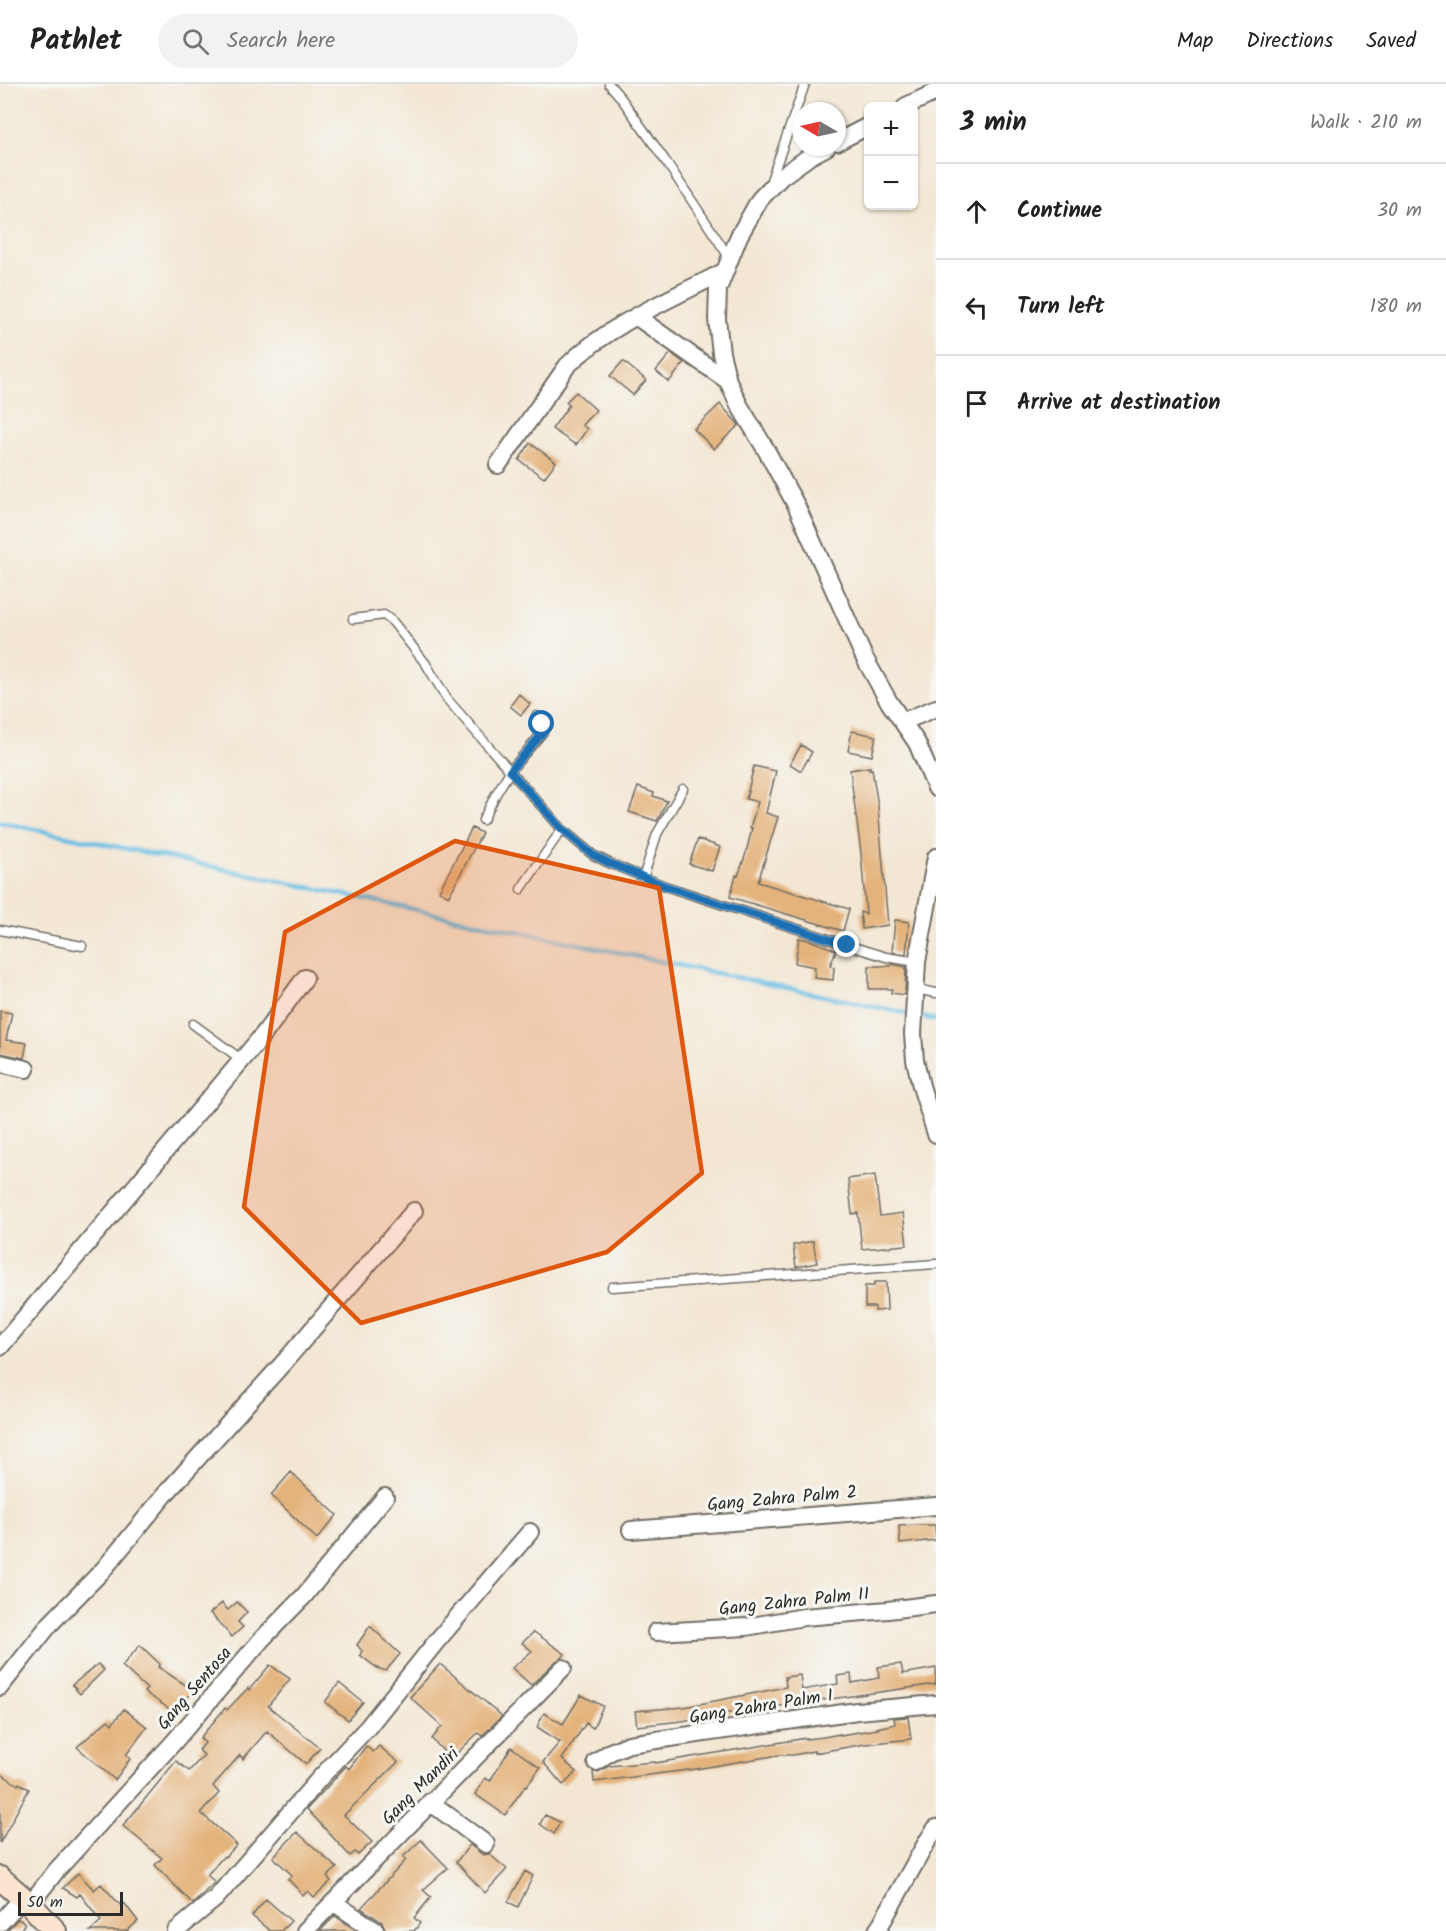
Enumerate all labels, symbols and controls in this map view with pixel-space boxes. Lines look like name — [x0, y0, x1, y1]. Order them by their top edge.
search box — [158, 14, 578, 68]
text: Pathlet — [30, 19, 122, 64]
text: Search here — [227, 24, 335, 59]
icon: search — [179, 25, 212, 58]
text: Map — [1177, 25, 1213, 58]
text: Directions — [1246, 25, 1333, 58]
text: Saved — [1366, 25, 1416, 58]
north arrow — [792, 102, 846, 156]
map controls — [864, 102, 918, 210]
button: + — [864, 102, 918, 156]
text: 3 min — [960, 102, 1027, 144]
text: Walk · 210 m — [1310, 107, 1422, 139]
button: − — [864, 156, 918, 210]
text: Continue — [1017, 194, 1102, 229]
icon: ahead — [960, 195, 993, 228]
text: 30 m — [1377, 195, 1422, 227]
text: Turn left — [1017, 290, 1104, 325]
icon: left — [960, 291, 993, 324]
text: 180 m — [1370, 291, 1422, 323]
text: Arrive at destination — [1017, 386, 1220, 421]
icon: arrive — [960, 387, 993, 420]
route start — [528, 710, 554, 736]
route end — [833, 931, 859, 957]
street label: Gang Zahra Palm 2 — [706, 1478, 858, 1520]
street label: Gang Zahra Palm II — [718, 1580, 871, 1625]
street label: Gang Sentosa — [150, 1640, 240, 1737]
street label: Gang Zahra Palm I — [687, 1682, 835, 1733]
street label: Gang Mandiri — [375, 1741, 467, 1833]
scale bar — [18, 1889, 123, 1916]
text: 50 m — [27, 1890, 63, 1915]

